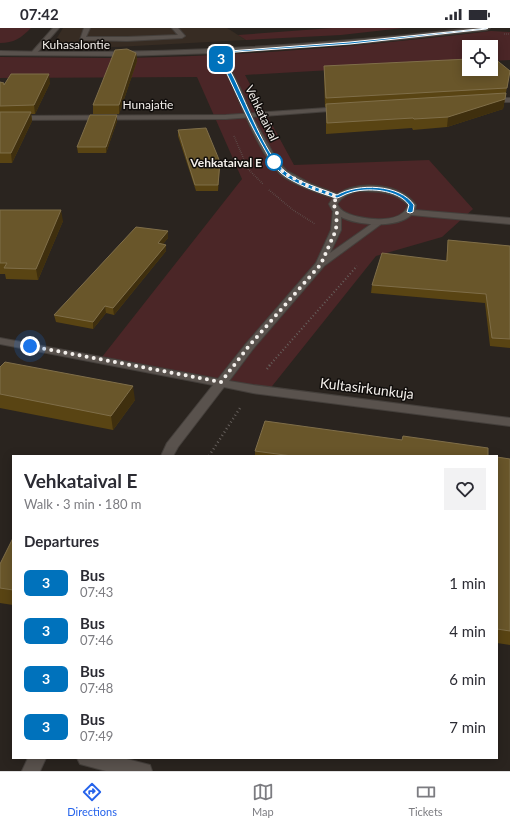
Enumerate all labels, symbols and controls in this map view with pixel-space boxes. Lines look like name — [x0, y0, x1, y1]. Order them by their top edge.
text: 07:42 — [20, 5, 59, 23]
street label: Kuhasalontie — [42, 37, 110, 52]
map controls — [462, 40, 498, 76]
button: locate — [462, 40, 498, 76]
line badge: 3 — [208, 46, 234, 72]
text: 3 — [217, 50, 225, 67]
street label: Vehkataival — [242, 83, 282, 143]
street label: Hunajatie — [123, 97, 173, 112]
marker: Vehkataival E — [265, 153, 283, 171]
place label: Vehkataival E — [189, 155, 262, 170]
your location — [20, 336, 40, 356]
street label: Kultasirkunkuja — [319, 374, 415, 402]
button: heart — [444, 468, 486, 510]
text: Vehkataival E — [24, 469, 137, 492]
text: Walk · 3 min · 180 m — [24, 496, 142, 512]
text: Departures — [24, 532, 99, 550]
text: Bus — [80, 566, 105, 584]
text: 3 — [42, 574, 50, 591]
text: 1 min — [449, 574, 486, 592]
text: 07:43 — [80, 584, 113, 600]
text: Bus — [80, 614, 105, 632]
text: 3 — [42, 622, 50, 639]
text: 4 min — [449, 622, 486, 640]
text: 07:46 — [80, 632, 113, 648]
text: Bus — [80, 662, 105, 680]
text: 3 — [42, 670, 50, 687]
text: 6 min — [449, 670, 486, 688]
text: 07:48 — [80, 680, 113, 696]
text: Bus — [80, 710, 105, 728]
text: 3 — [42, 718, 50, 735]
text: 7 min — [449, 718, 486, 736]
text: 07:49 — [80, 728, 113, 744]
tab: Directions — [67, 781, 117, 818]
tab: Map — [252, 781, 274, 818]
tab: Tickets — [408, 781, 443, 818]

